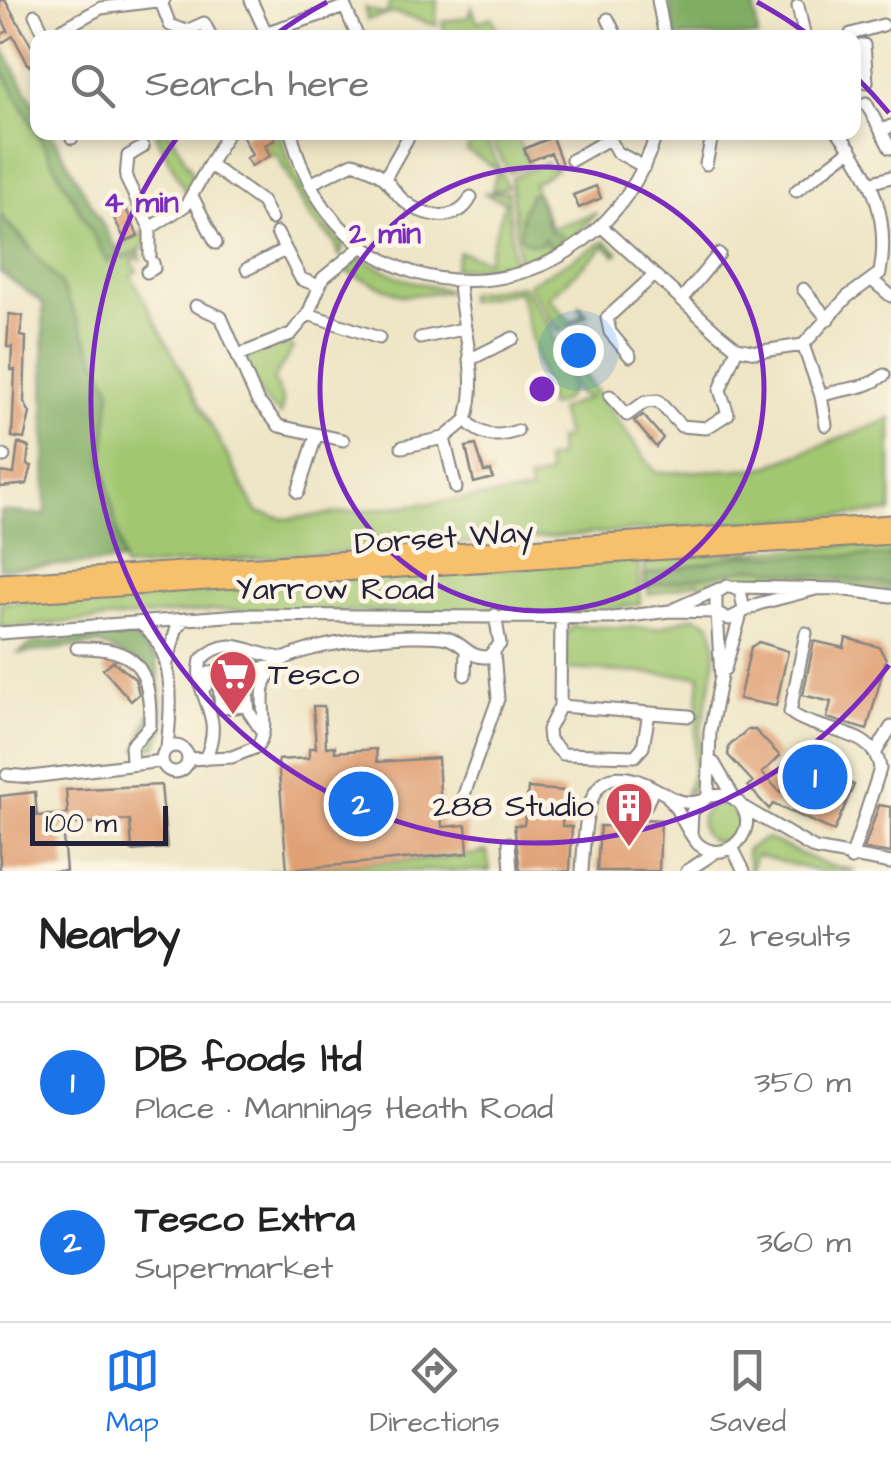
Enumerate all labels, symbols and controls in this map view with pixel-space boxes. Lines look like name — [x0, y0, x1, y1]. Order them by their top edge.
search box — [30, 30, 861, 140]
icon: search — [65, 58, 120, 113]
text: Search here — [145, 59, 369, 111]
text: 4 min — [103, 182, 179, 224]
text: 2 min — [348, 213, 421, 255]
your location — [553, 325, 604, 376]
centre of rings — [524, 371, 560, 407]
street label: Dorset Way — [353, 509, 535, 567]
street label: Yarrow Road — [236, 567, 434, 612]
supermarket icon: Tesco — [207, 648, 259, 716]
place label: Tesco — [268, 652, 360, 697]
pin: 1 — [782, 740, 848, 814]
pin: 2 — [328, 766, 394, 842]
building icon: 288 Studio — [603, 780, 655, 848]
place label: 288 Studio — [432, 784, 594, 829]
scale bar — [30, 801, 168, 846]
text: 100 m — [45, 804, 117, 843]
text: Nearby — [40, 907, 180, 965]
text: 2 results — [719, 914, 851, 959]
text: DB foods ltd — [135, 1034, 362, 1086]
text: 1 — [70, 1060, 75, 1105]
text: 350 m — [754, 1060, 851, 1105]
text: Place · Mannings Heath Road — [135, 1086, 553, 1131]
text: Tesco Extra — [135, 1194, 355, 1246]
text: 2 — [63, 1220, 82, 1265]
text: 360 m — [757, 1220, 851, 1265]
text: Supermarket — [135, 1246, 333, 1291]
tab: Map — [105, 1343, 160, 1442]
tab: Directions — [370, 1343, 500, 1442]
tab: Saved — [710, 1343, 786, 1442]

